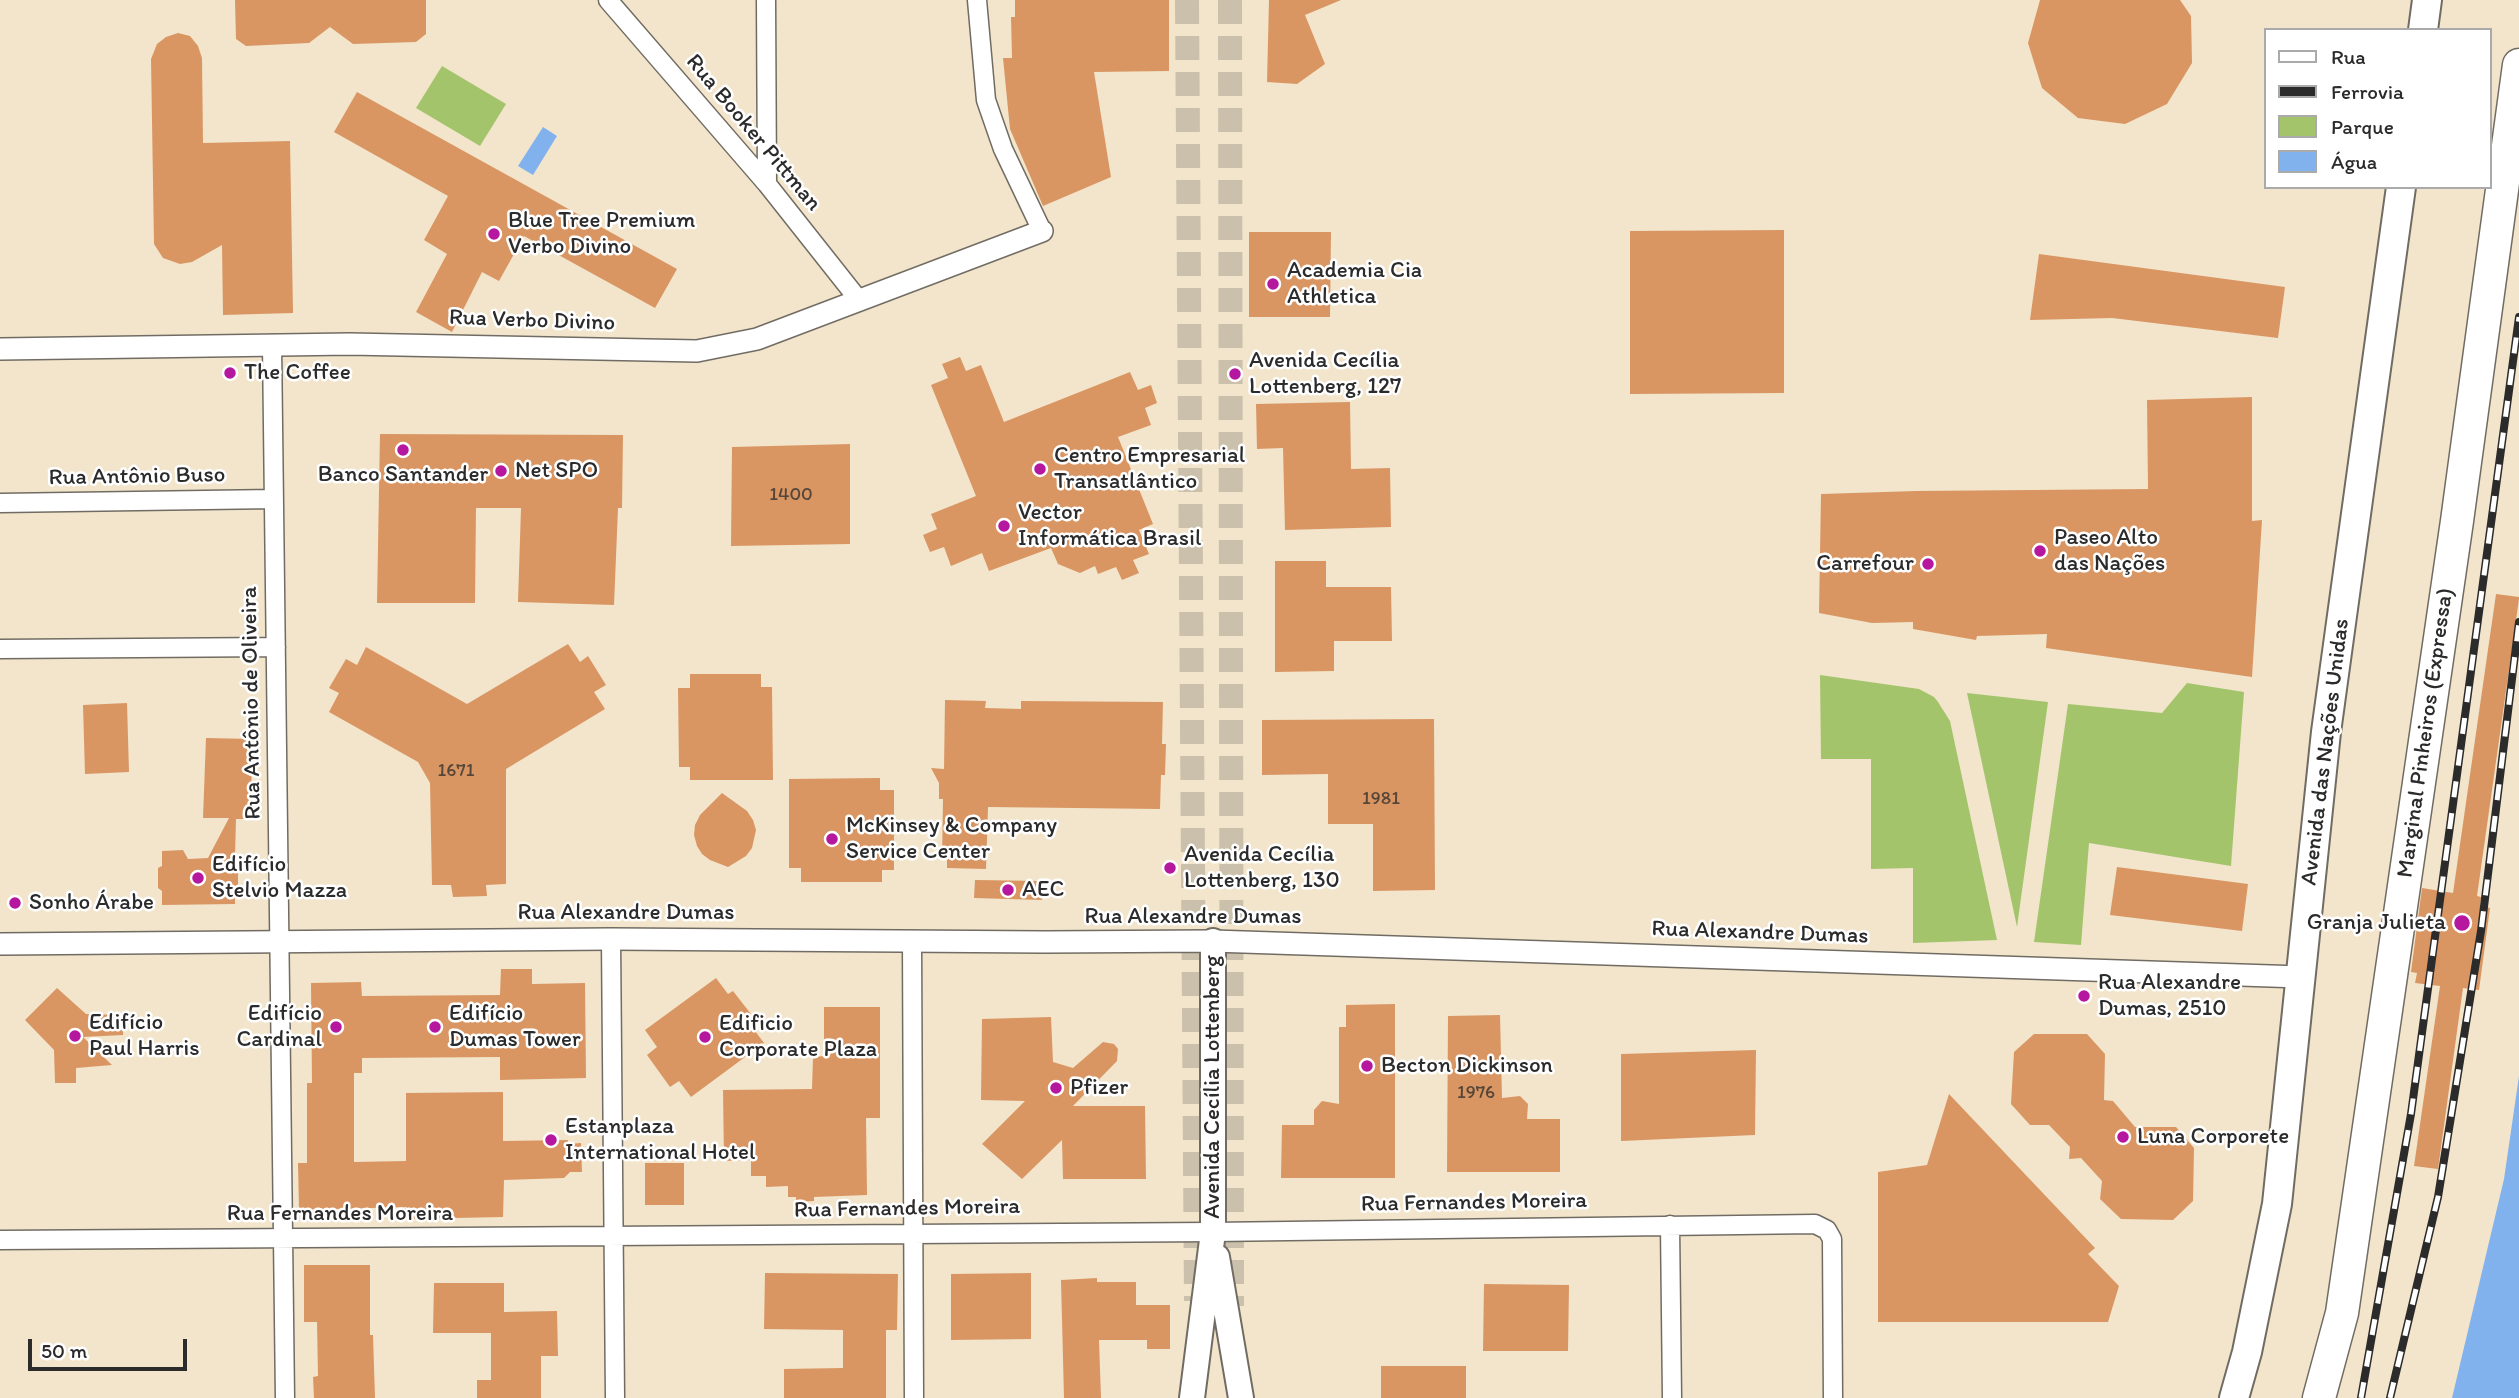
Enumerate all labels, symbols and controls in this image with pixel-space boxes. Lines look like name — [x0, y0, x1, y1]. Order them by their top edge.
legend — [2264, 28, 2491, 189]
text: Rua — [2331, 44, 2366, 69]
street label: Rua Booker Pittman — [679, 49, 827, 217]
text: Ferrovia — [2331, 79, 2404, 104]
text: Parque — [2331, 114, 2394, 139]
text: Água — [2331, 149, 2377, 174]
place label: Blue Tree Premium Verbo Divino — [508, 207, 695, 261]
marker: Blue Tree Premium Verbo Divino — [486, 226, 502, 242]
place label: Academia Cia Athletica — [1287, 257, 1422, 311]
marker: Academia Cia Athletica — [1265, 276, 1281, 292]
street label: Rua Verbo Divino — [448, 304, 616, 338]
place label: Avenida Cecília Lottenberg, 127 — [1249, 347, 1401, 401]
place label: The Coffee — [244, 359, 351, 387]
marker: The Coffee — [222, 365, 238, 381]
marker: Avenida Cecília Lottenberg, 127 — [1227, 366, 1243, 382]
marker: Banco Santander — [395, 442, 411, 458]
place label: Centro Empresarial Transatlântico — [1054, 442, 1245, 496]
place label: Net SPO — [515, 457, 598, 485]
place label: Banco Santander — [318, 461, 488, 489]
marker: Centro Empresarial Transatlântico — [1032, 461, 1048, 477]
street label: Rua Antônio Buso — [49, 462, 225, 492]
marker: Net SPO — [493, 463, 509, 479]
house number: 1400 — [769, 484, 813, 506]
place label: Vector Informática Brasil — [1018, 499, 1201, 553]
marker: Vector Informática Brasil — [996, 518, 1012, 534]
place label: Paseo Alto das Nações — [2054, 524, 2165, 578]
marker: Paseo Alto das Nações — [2032, 543, 2048, 559]
place label: Carrefour — [1816, 550, 1914, 578]
marker: Carrefour — [1920, 556, 1936, 572]
street label: Rua Antônio de Oliveira — [236, 586, 268, 820]
street label: Marginal Pinheiros (Expressa) — [2392, 586, 2460, 880]
street label: Avenida das Nações Unidas — [2296, 617, 2356, 887]
house number: 1671 — [437, 760, 475, 782]
house number: 1981 — [1362, 788, 1400, 810]
place label: McKinsey & Company Service Center — [846, 812, 1057, 866]
marker: McKinsey & Company Service Center — [824, 831, 840, 847]
place label: Avenida Cecília Lottenberg, 130 — [1184, 841, 1340, 895]
place label: Edifício Stelvio Mazza — [212, 851, 347, 905]
marker: Avenida Cecília Lottenberg, 130 — [1162, 860, 1178, 876]
marker: Edifício Stelvio Mazza — [190, 870, 206, 886]
place label: AEC — [1022, 876, 1064, 904]
marker: AEC — [1000, 882, 1016, 898]
place label: Sonho Árabe — [29, 889, 154, 917]
marker: Sonho Árabe — [7, 895, 23, 911]
street label: Rua Alexandre Dumas — [518, 899, 734, 927]
street label: Rua Alexandre Dumas — [1085, 903, 1301, 931]
place label: Granja Julieta — [2307, 909, 2446, 937]
marker: Granja Julieta — [2452, 913, 2472, 933]
street label: Rua Alexandre Dumas — [1651, 915, 1869, 951]
street label: Avenida Cecília Lottenberg — [1199, 955, 1227, 1219]
place label: Rua Alexandre Dumas, 2510 — [2098, 969, 2241, 1023]
marker: Rua Alexandre Dumas, 2510 — [2076, 988, 2092, 1004]
place label: Edifício Cardinal — [236, 1000, 322, 1054]
place label: Edifício Dumas Tower — [449, 1000, 581, 1054]
place label: Edifício Paul Harris — [89, 1009, 200, 1063]
place label: Edificio Corporate Plaza — [719, 1010, 877, 1064]
marker: Edifício Cardinal — [328, 1019, 344, 1035]
marker: Edifício Dumas Tower — [427, 1019, 443, 1035]
marker: Edifício Paul Harris — [67, 1028, 83, 1044]
marker: Edificio Corporate Plaza — [697, 1029, 713, 1045]
place label: Becton Dickinson — [1381, 1052, 1553, 1080]
marker: Becton Dickinson — [1359, 1058, 1375, 1074]
place label: Pfizer — [1070, 1074, 1128, 1102]
marker: Pfizer — [1048, 1080, 1064, 1096]
house number: 1976 — [1457, 1082, 1495, 1104]
place label: Estanplaza International Hotel — [565, 1113, 756, 1167]
place label: Luna Corporete — [2137, 1123, 2289, 1151]
marker: Luna Corporete — [2115, 1129, 2131, 1145]
marker: Estanplaza International Hotel — [543, 1132, 559, 1148]
street label: Rua Fernandes Moreira — [1361, 1187, 1587, 1219]
street label: Rua Fernandes Moreira — [794, 1193, 1020, 1225]
street label: Rua Fernandes Moreira — [227, 1200, 453, 1228]
scale bar — [32, 1324, 191, 1368]
text: 50 m — [41, 1338, 87, 1363]

